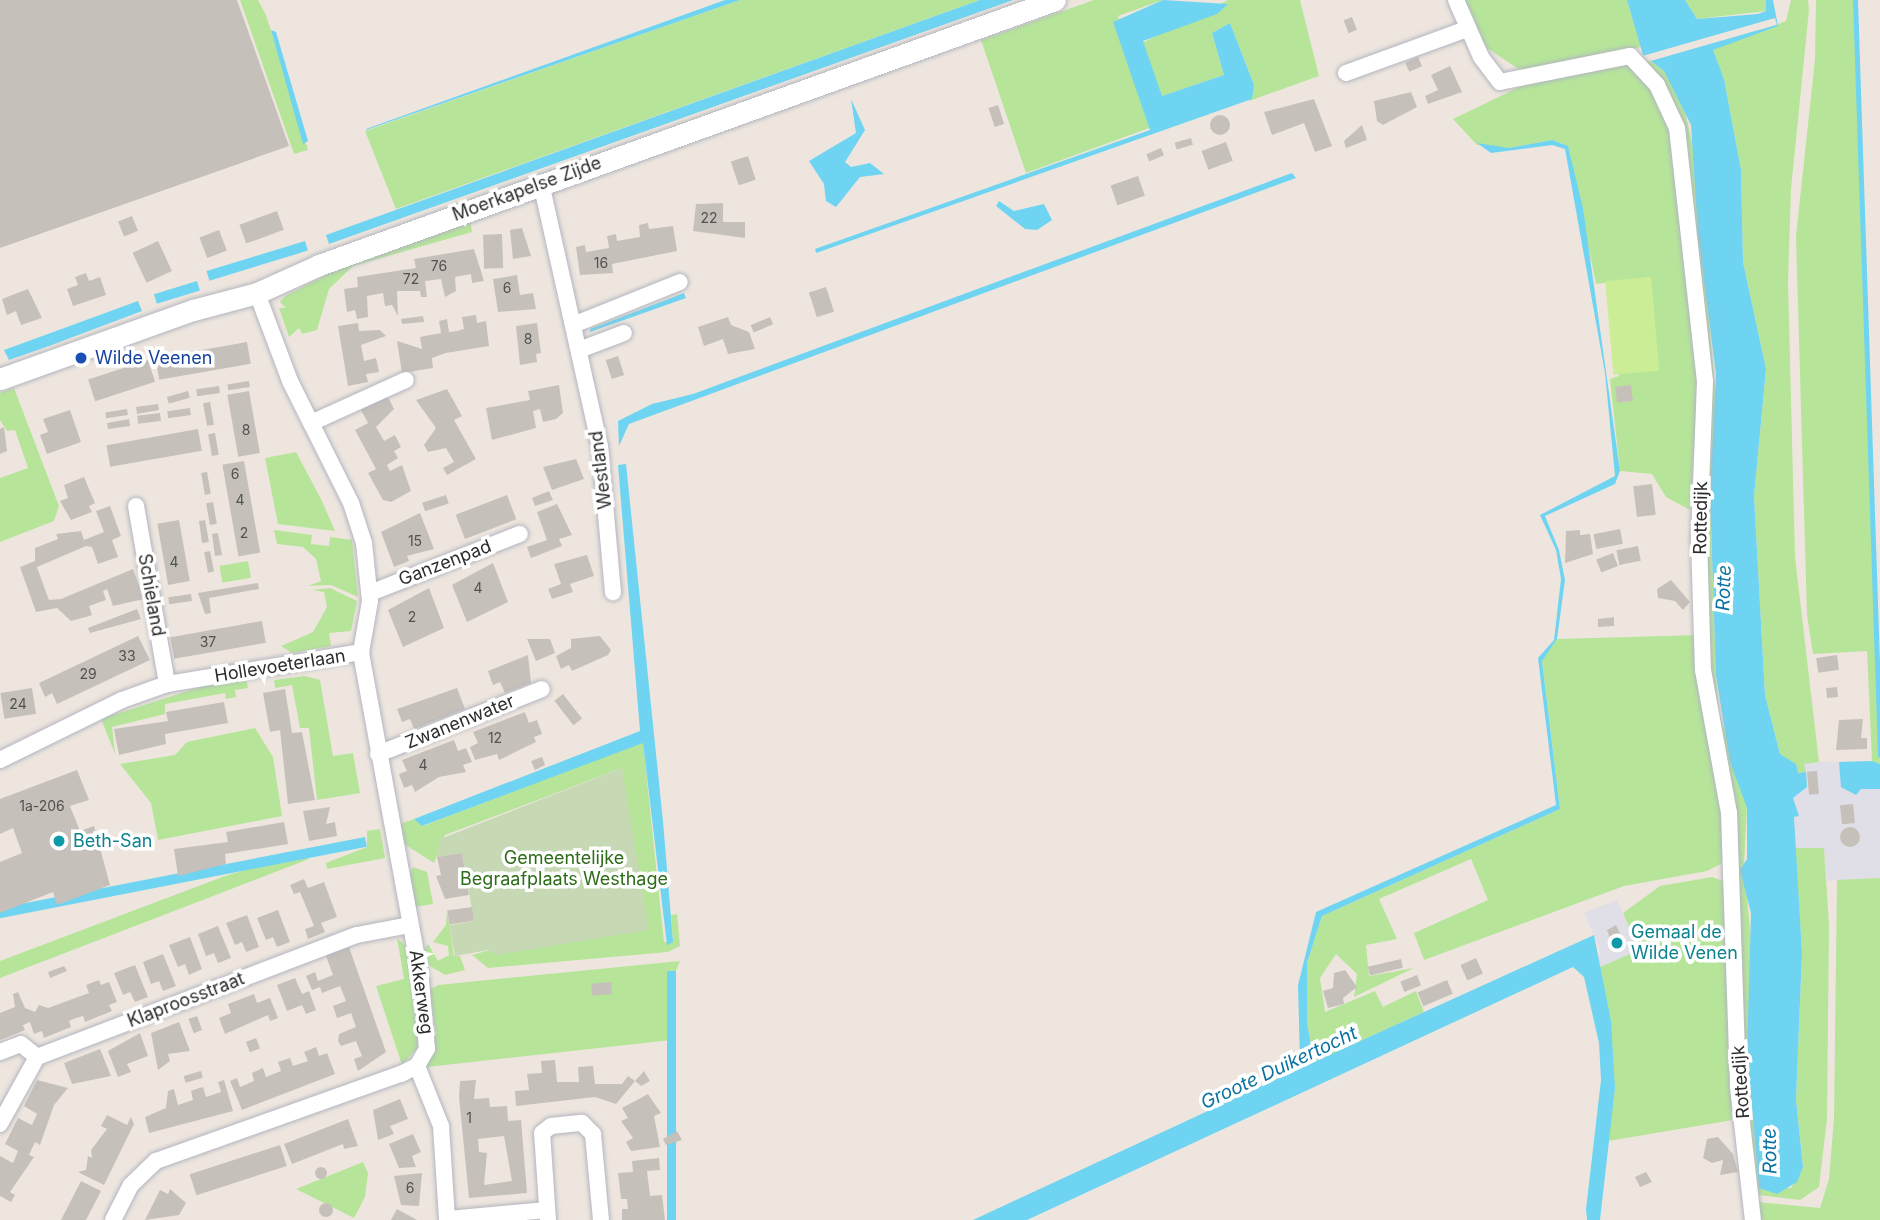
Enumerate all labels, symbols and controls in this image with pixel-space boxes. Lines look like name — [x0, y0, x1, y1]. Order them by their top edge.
street label: Moerkapelse Zijde — [450, 152, 604, 226]
house number: 22 — [700, 210, 718, 226]
house number: 16 — [594, 255, 608, 271]
house number: 76 — [431, 258, 447, 274]
house number: 72 — [403, 271, 419, 287]
house number: 6 — [503, 280, 511, 296]
house number: 8 — [524, 331, 532, 347]
place label: Wilde Veenen — [95, 347, 212, 369]
marker: Wilde Veenen — [73, 350, 89, 366]
house number: 8 — [242, 422, 250, 438]
street label: Westland — [585, 430, 617, 510]
house number: 6 — [231, 466, 239, 482]
street label: Rottedijk — [1690, 481, 1712, 555]
house number: 4 — [235, 492, 245, 508]
house number: 2 — [240, 525, 248, 541]
house number: 15 — [408, 533, 422, 549]
street label: Ganzenpad — [396, 535, 494, 591]
street label: Schieland — [133, 552, 169, 638]
house number: 4 — [169, 554, 179, 570]
water label: Rotte — [1712, 565, 1736, 611]
house number: 4 — [473, 580, 483, 596]
house number: 2 — [408, 609, 416, 625]
house number: 37 — [200, 634, 216, 650]
street label: Hollevoeterlaan — [213, 645, 347, 687]
house number: 33 — [118, 648, 136, 664]
house number: 29 — [79, 666, 97, 682]
street label: Zwanenwater — [402, 690, 518, 754]
house number: 24 — [9, 696, 27, 712]
house number: 12 — [488, 730, 502, 746]
house number: 4 — [418, 757, 428, 773]
house number: 1a-206 — [19, 798, 65, 814]
place label: Beth-San — [73, 830, 152, 852]
marker: Beth-San — [51, 833, 67, 849]
park label: Gemeentelijke Begraafplaats Westhage — [460, 848, 668, 890]
place label: Gemaal de Wilde Venen — [1631, 922, 1738, 964]
marker: Gemaal de Wilde Venen — [1609, 935, 1625, 951]
street label: Akkerweg — [404, 948, 438, 1036]
street label: Klaproosstraat — [125, 968, 247, 1032]
water label: Groote Duikertocht — [1197, 1022, 1361, 1114]
street label: Rottedijk — [1728, 1045, 1754, 1119]
house number: 1 — [466, 1110, 472, 1126]
water label: Rotte — [1758, 1128, 1782, 1174]
house number: 6 — [406, 1180, 414, 1196]

